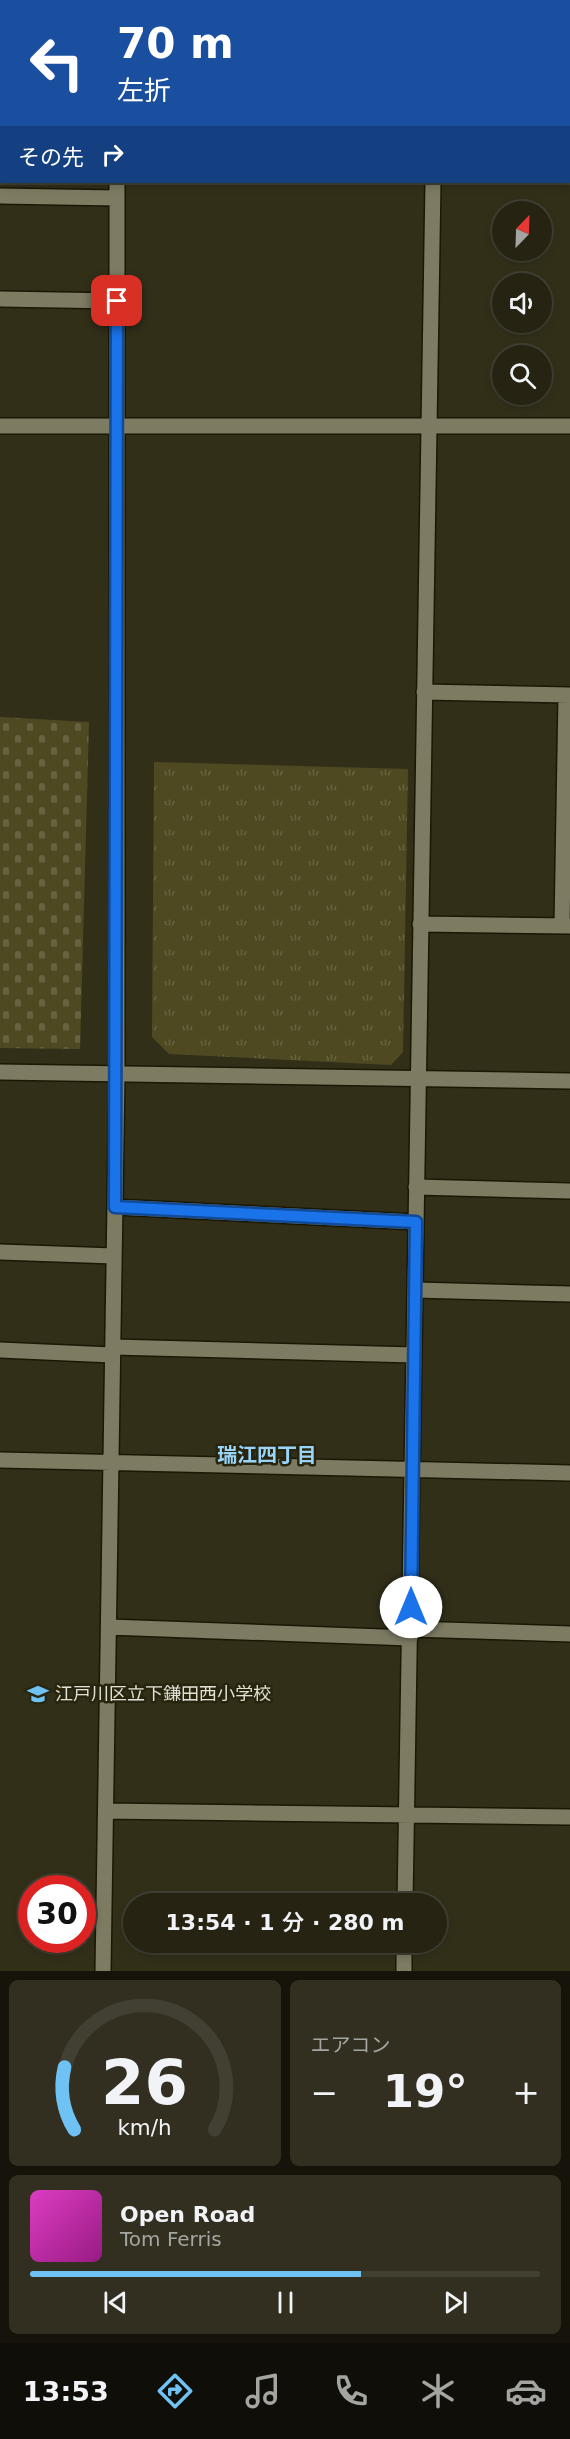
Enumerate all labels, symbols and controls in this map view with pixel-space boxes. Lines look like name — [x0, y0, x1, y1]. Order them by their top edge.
text: 70 m — [117, 19, 234, 68]
icon: left — [18, 24, 96, 102]
text: 左折 — [117, 75, 171, 106]
icon: right — [96, 138, 129, 171]
text: その先 — [18, 145, 84, 170]
north arrow — [492, 201, 552, 261]
map controls — [492, 201, 552, 405]
button: sound — [492, 273, 552, 333]
pin — [91, 275, 142, 326]
icon: arrive — [100, 284, 133, 317]
button: search — [492, 345, 552, 405]
district label: 瑞江四丁目 — [217, 1443, 317, 1467]
position arrow — [379, 1575, 443, 1639]
school or university icon: 江戸川区立下鎌田西小学校 — [26, 1682, 50, 1706]
place label: 江戸川区立下鎌田西小学校 — [55, 1683, 271, 1704]
speed limit sign: 30 — [18, 1875, 96, 1953]
text: 13:54 · 1 分 · 280 m — [166, 1910, 404, 1935]
text: エアコン — [311, 2033, 391, 2057]
text: 26 — [101, 2046, 188, 2119]
text: 19° — [383, 2065, 468, 2118]
text: − — [311, 2073, 338, 2112]
text: + — [512, 2073, 540, 2112]
text: km/h — [118, 2115, 172, 2140]
text: Open Road — [120, 2202, 255, 2227]
text: Tom Ferris — [120, 2227, 222, 2251]
icon: previous — [99, 2286, 132, 2319]
icon: pause — [269, 2286, 302, 2319]
icon: next — [439, 2286, 472, 2319]
icon: directions — [154, 2370, 196, 2412]
icon: music — [242, 2370, 284, 2412]
icon: phone — [330, 2370, 372, 2412]
icon: climate — [417, 2370, 459, 2412]
icon: car — [505, 2370, 547, 2412]
text: 13:53 — [23, 2376, 109, 2407]

